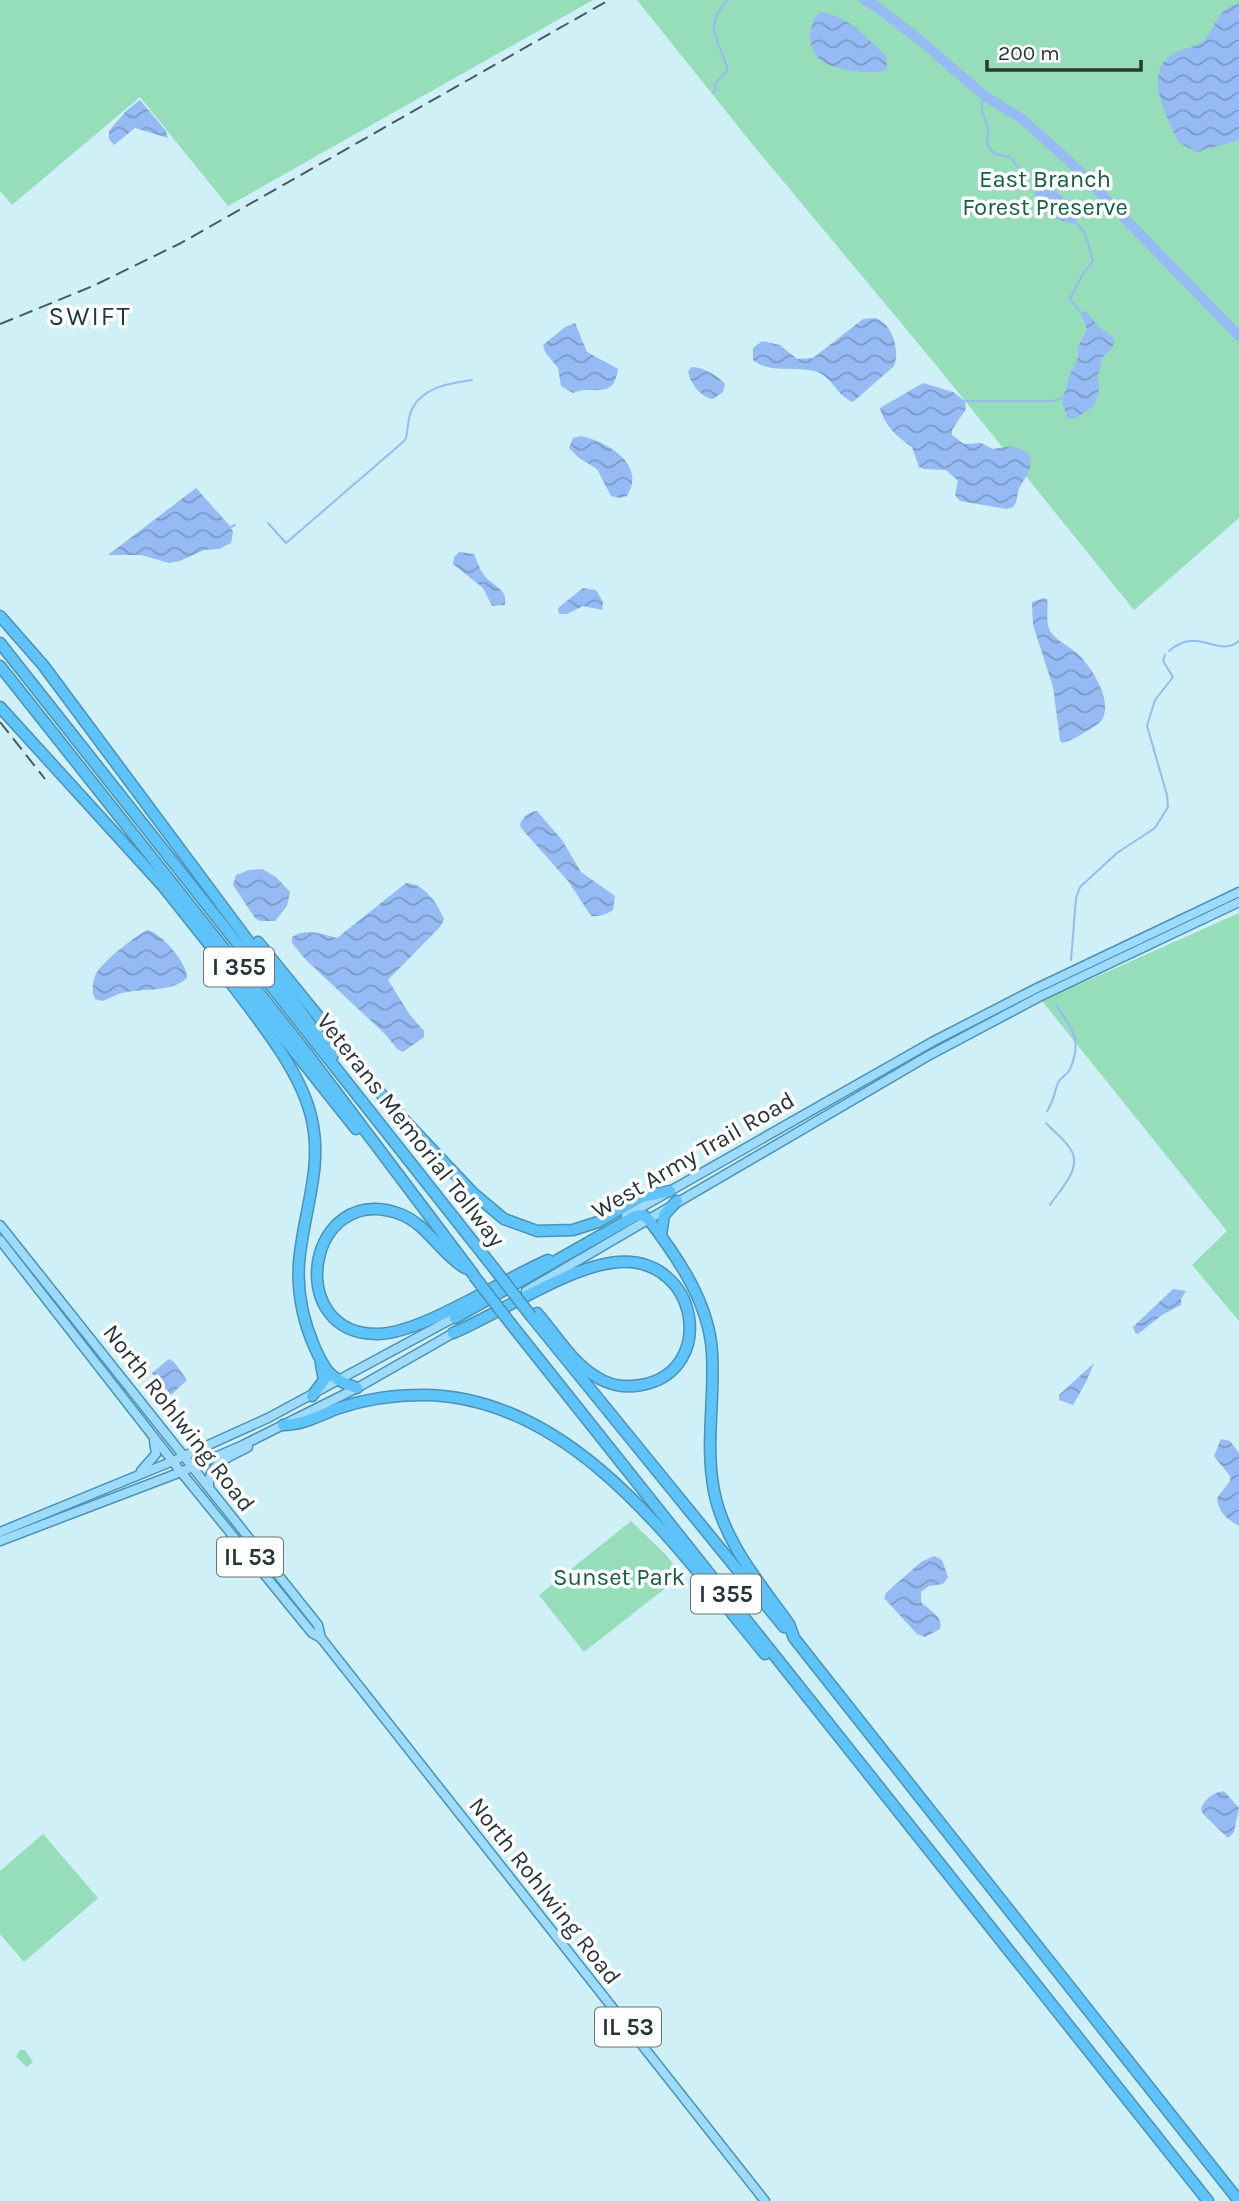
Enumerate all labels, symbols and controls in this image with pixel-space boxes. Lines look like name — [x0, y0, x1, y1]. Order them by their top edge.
scale bar — [987, 28, 1141, 72]
text: 200 m — [998, 41, 1060, 65]
park label: East Branch Forest Preserve — [962, 165, 1128, 221]
district label: SWIFT — [49, 301, 131, 332]
road number: I 355 — [204, 948, 274, 986]
street label: Veterans Memorial Tollway — [311, 1007, 511, 1253]
street label: West Army Trail Road — [587, 1086, 799, 1224]
street label: North Rohlwing Road — [97, 1319, 261, 1517]
road number: IL 53 — [217, 1538, 283, 1576]
park label: Sunset Park — [553, 1563, 685, 1591]
road number: I 355 — [691, 1574, 761, 1614]
street label: North Rohlwing Road — [463, 1792, 627, 1990]
road number: IL 53 — [595, 2008, 661, 2046]

